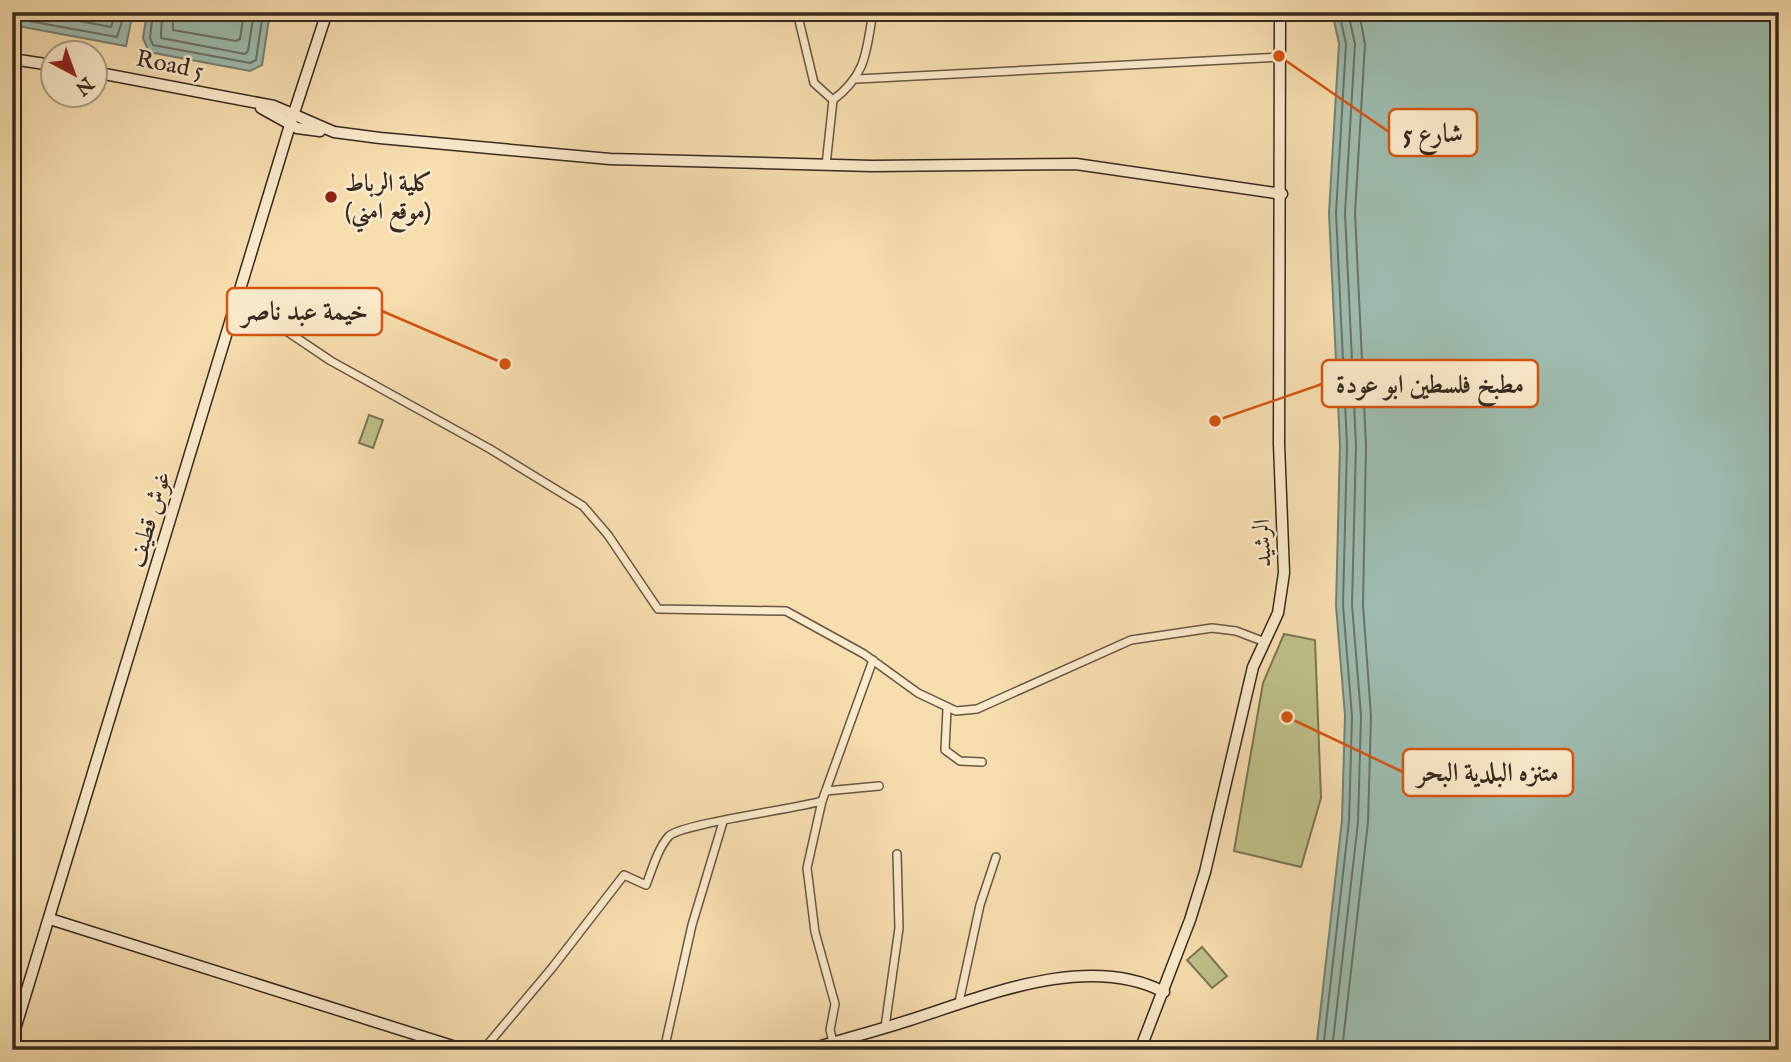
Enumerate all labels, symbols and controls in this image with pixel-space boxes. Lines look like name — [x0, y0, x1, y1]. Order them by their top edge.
north arrow — [38, 38, 108, 108]
street label: Road 5 — [133, 44, 206, 87]
text: N — [69, 70, 99, 100]
callout: شارع 5 — [1389, 109, 1477, 156]
text: شارع 5 — [1403, 118, 1463, 155]
place label: كلية الرباط (موقع امني) — [345, 169, 432, 233]
marker: كلية الرباط (موقع امني) — [323, 189, 339, 205]
callout: خيمة عبد ناصر — [227, 288, 382, 335]
text: خيمة عبد ناصر — [239, 296, 368, 329]
callout: مطبخ فلسطين ابو عودة — [1322, 360, 1538, 407]
text: مطبخ فلسطين ابو عودة — [1336, 369, 1524, 408]
street label: غوش قطيف — [121, 468, 180, 571]
street label: الرشيد — [1248, 519, 1279, 567]
callout: متنزه البلدية البحر — [1403, 749, 1573, 796]
text: متنزه البلدية البحر — [1414, 757, 1559, 790]

